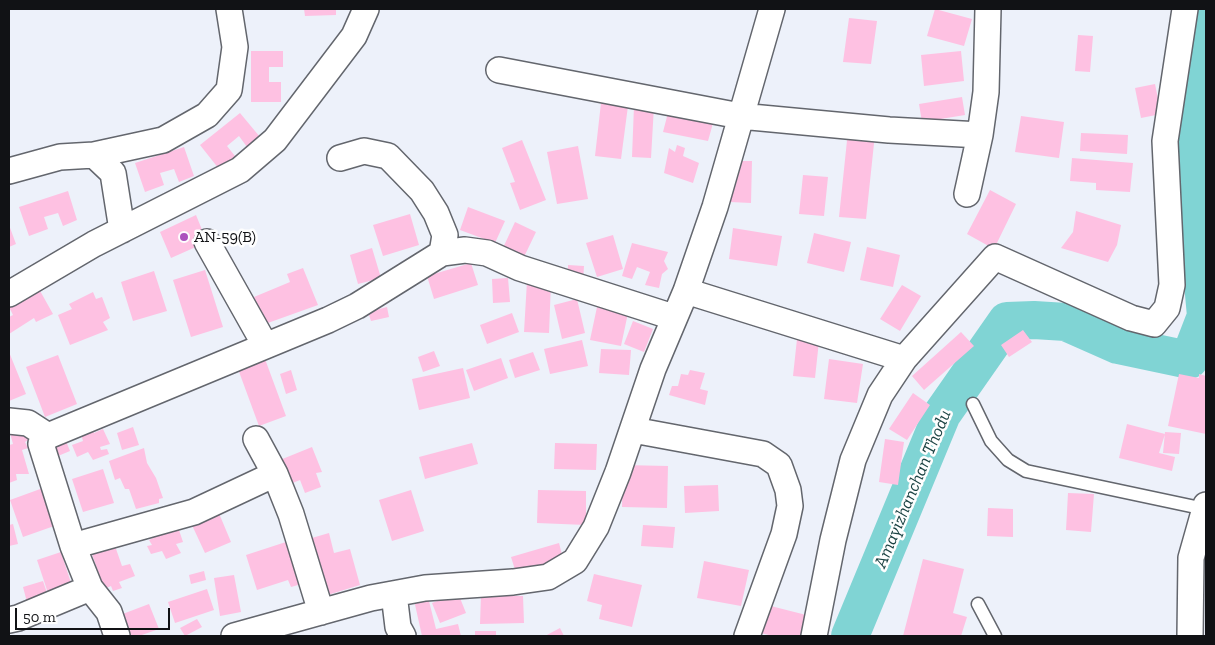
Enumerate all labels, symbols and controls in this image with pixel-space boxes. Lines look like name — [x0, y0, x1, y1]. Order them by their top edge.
place label: AN-59(B) — [194, 227, 256, 247]
marker: AN-59(B) — [178, 231, 190, 243]
water label: Amayizhanchan Thodu — [870, 407, 956, 571]
scale bar — [18, 598, 172, 630]
text: 50 m — [23, 608, 56, 626]

